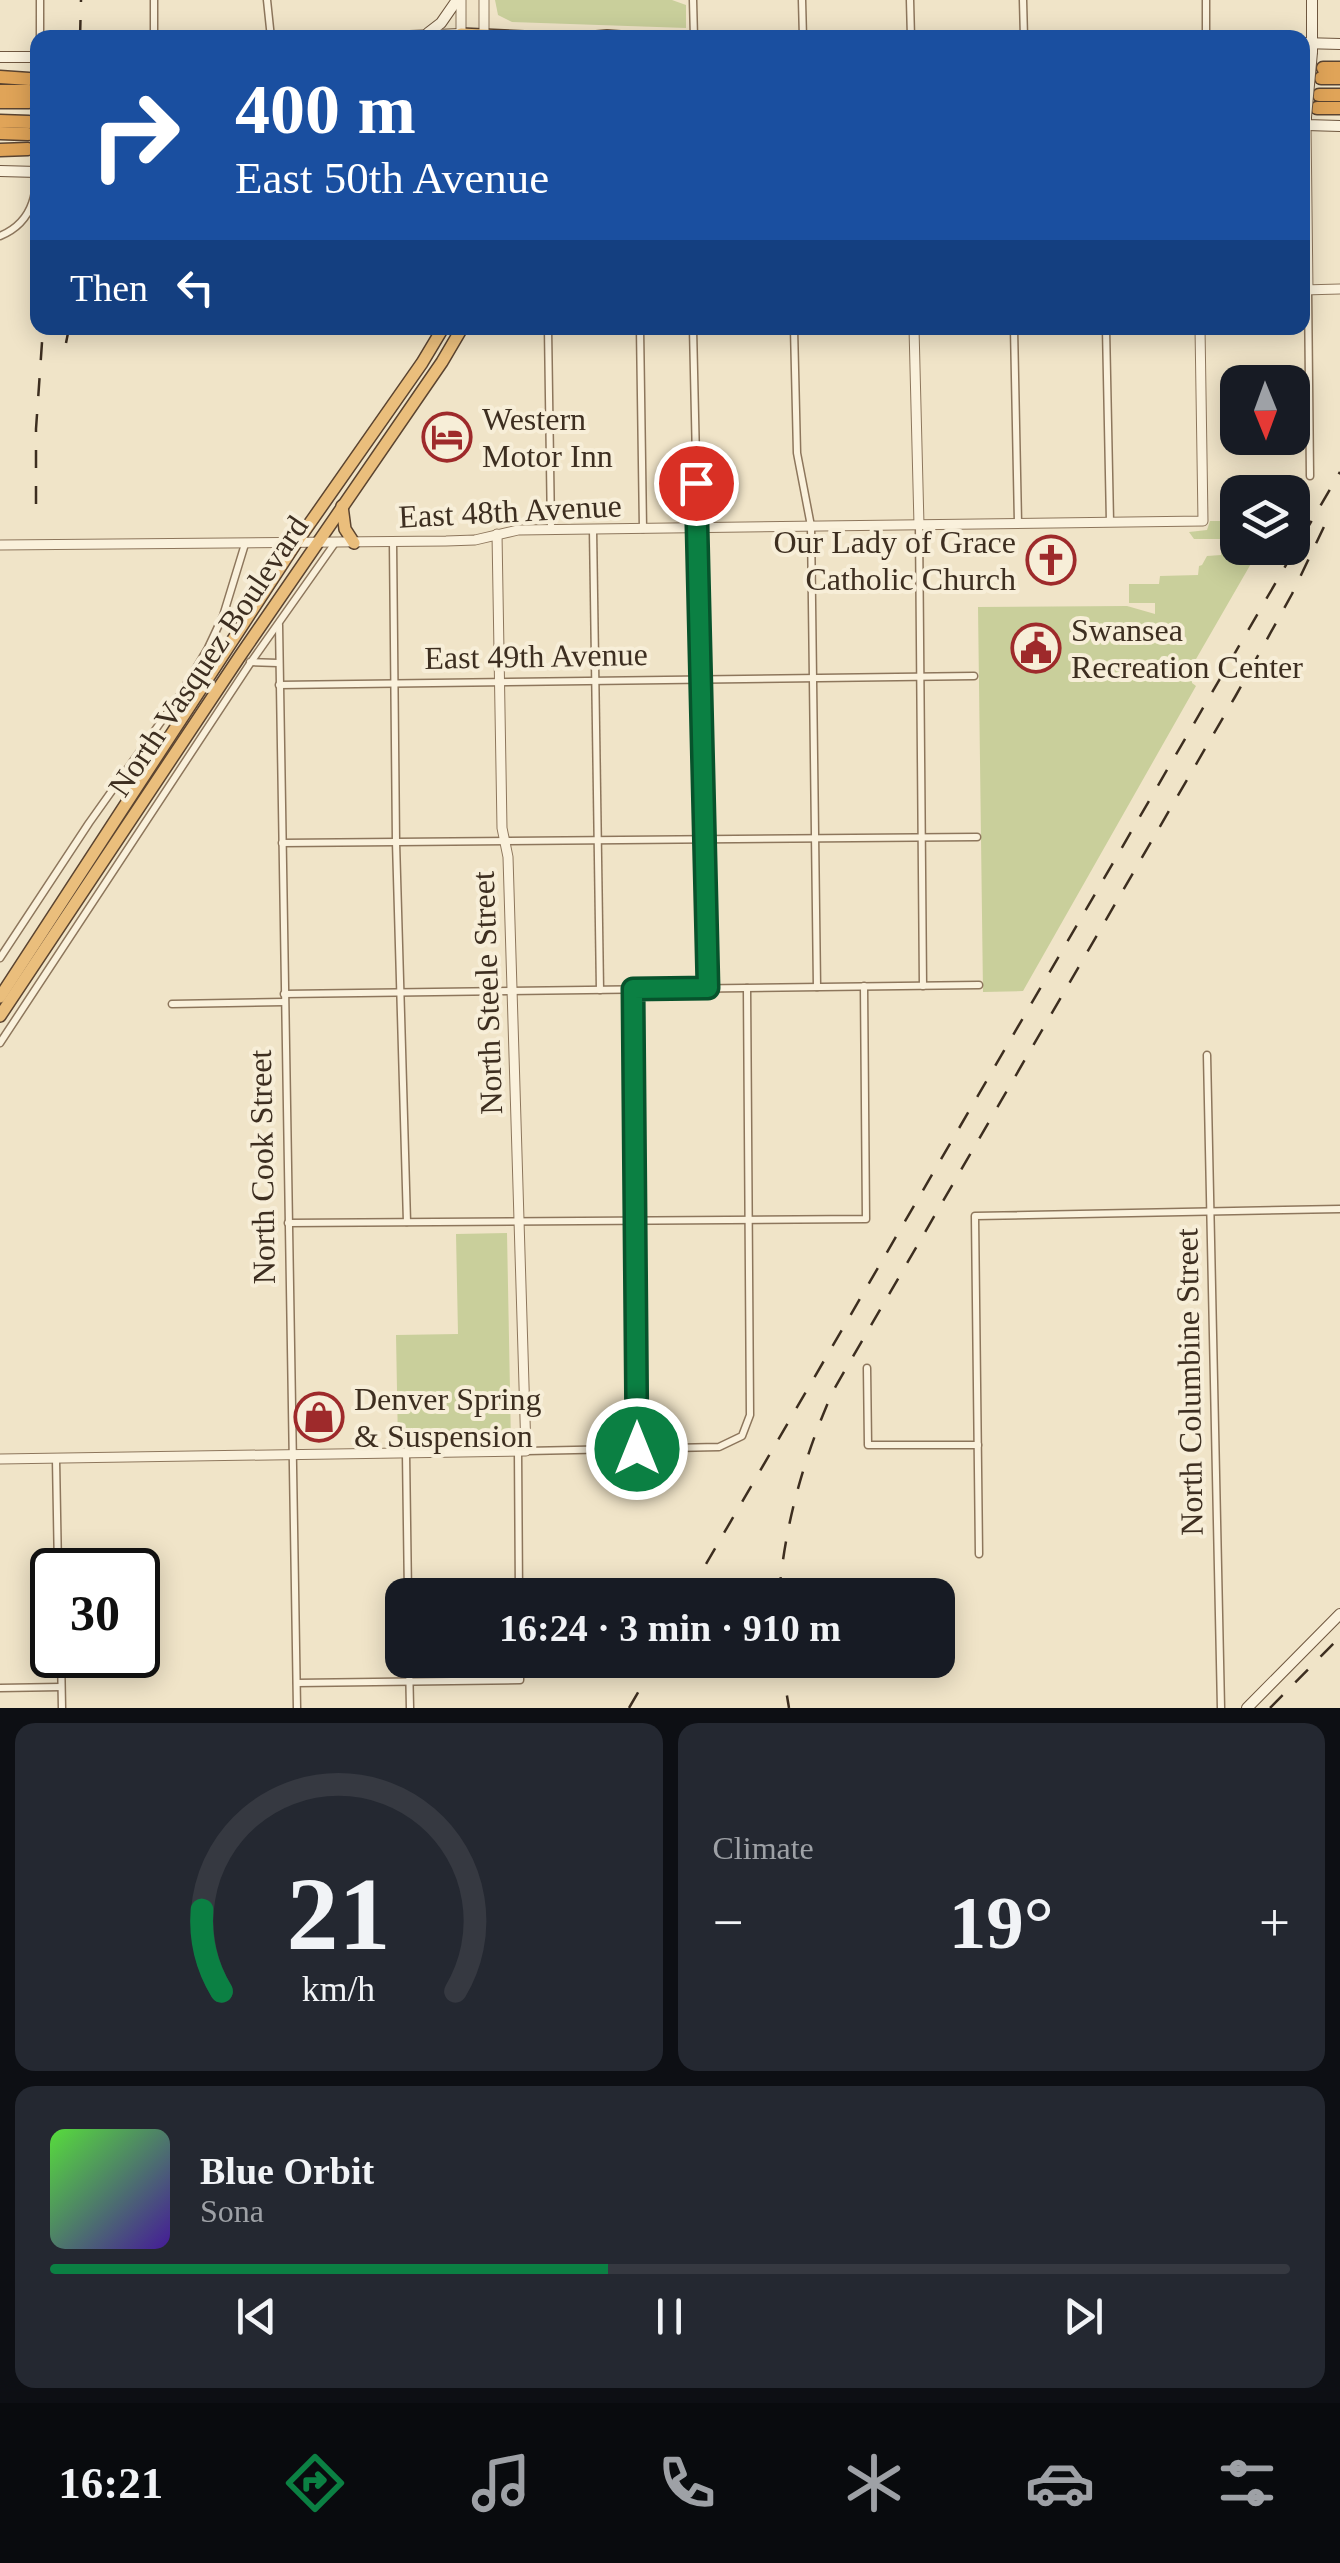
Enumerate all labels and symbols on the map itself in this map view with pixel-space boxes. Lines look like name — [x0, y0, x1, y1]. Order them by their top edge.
north arrow — [1220, 365, 1310, 455]
place label: Western Motor Inn — [482, 401, 613, 474]
hotel icon: Western Motor Inn — [421, 411, 473, 463]
pin — [654, 441, 739, 526]
street label: East 48th Avenue — [398, 487, 622, 535]
street label: North Vasquez Boulevard — [101, 509, 315, 803]
place label: Our Lady of Grace Catholic Church — [773, 524, 1016, 597]
church icon: Our Lady of Grace Catholic Church — [1025, 534, 1077, 586]
place label: Swansea Recreation Center — [1071, 612, 1303, 685]
public building icon: Swansea Recreation Center — [1010, 622, 1062, 674]
street label: East 49th Avenue — [424, 636, 648, 676]
street label: North Steele Street — [465, 871, 509, 1115]
street label: North Cook Street — [242, 1049, 282, 1285]
street label: North Columbine Street — [1168, 1228, 1210, 1536]
place label: Denver Spring & Suspension — [354, 1381, 542, 1454]
shop icon: Denver Spring & Suspension — [293, 1391, 345, 1443]
position arrow — [585, 1397, 689, 1501]
speed limit sign: 30 — [30, 1548, 160, 1678]

